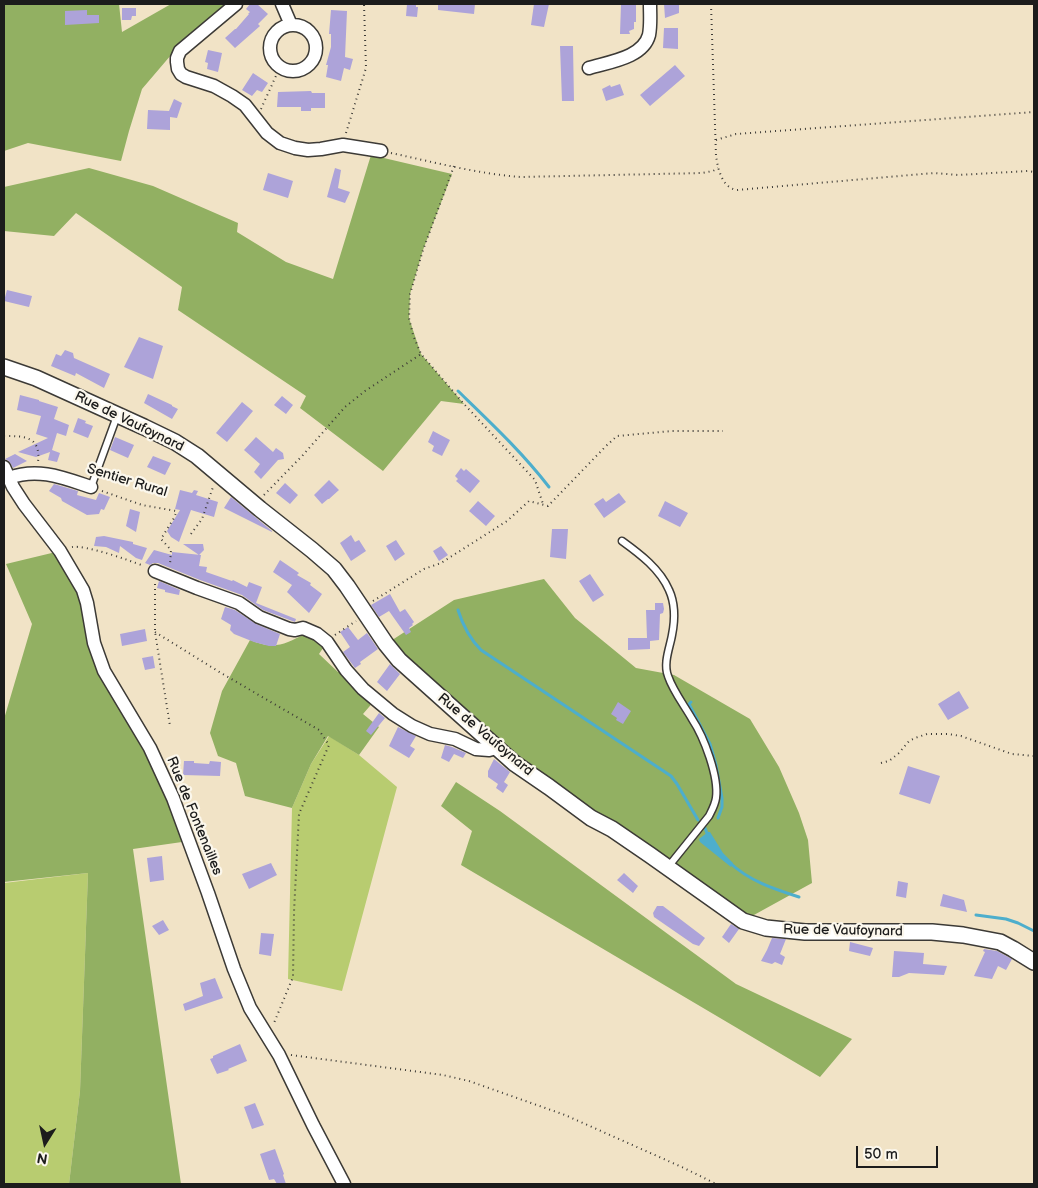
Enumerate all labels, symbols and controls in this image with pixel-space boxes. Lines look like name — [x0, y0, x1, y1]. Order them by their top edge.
street label: Rue de Vaufoynard — [72, 388, 186, 456]
street label: Sentier Rural — [85, 461, 169, 501]
street label: Rue de Vaufoynard — [434, 690, 536, 780]
street label: Rue de Fontenailles — [163, 754, 225, 878]
street label: Rue de Vaufoynard — [783, 922, 903, 940]
north arrow — [20, 1118, 70, 1168]
scale bar — [858, 1136, 940, 1168]
text: 50 m — [864, 1145, 898, 1164]
text: N — [36, 1149, 49, 1168]

